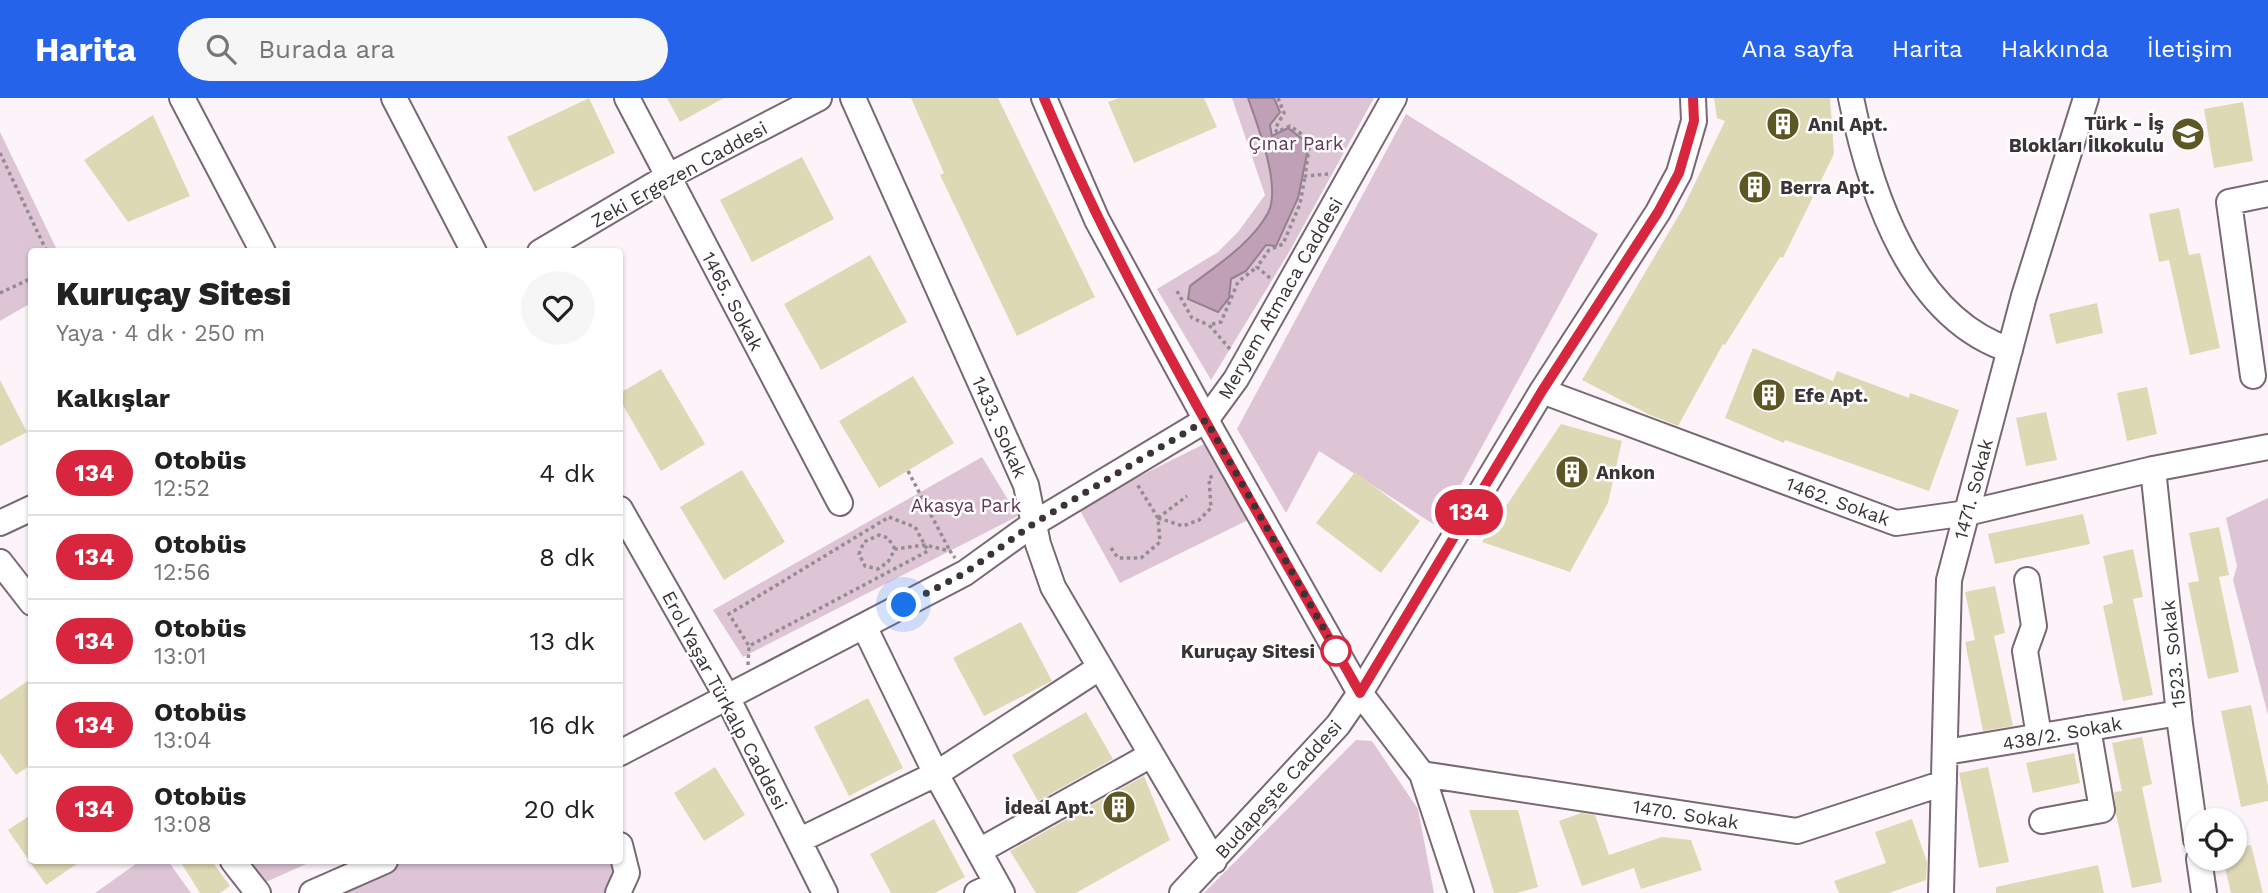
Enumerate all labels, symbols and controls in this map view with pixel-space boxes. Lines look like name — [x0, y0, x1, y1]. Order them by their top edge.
search box — [178, 18, 668, 81]
text: Harita — [35, 30, 136, 69]
icon: search — [202, 30, 240, 68]
text: Burada ara — [258, 34, 395, 64]
text: Ana sayfa — [1742, 35, 1854, 63]
text: Harita — [1892, 35, 1963, 63]
text: Hakkında — [2001, 35, 2109, 63]
text: İletişim — [2147, 35, 2233, 63]
building icon: Anıl Apt. — [1764, 105, 1802, 143]
place label: Türk - İş Blokları İlkokulu — [2009, 112, 2164, 157]
place label: Anıl Apt. — [1808, 113, 1888, 136]
school or university icon: Türk - İş Blokları İlkokulu — [2169, 115, 2207, 153]
street label: Zeki Ergezen Caddesi — [587, 116, 771, 233]
park label: Çınar Park — [1248, 132, 1344, 155]
building icon: Berra Apt. — [1736, 168, 1774, 206]
place label: Berra Apt. — [1780, 176, 1875, 199]
street label: Meryem Atmaca Caddesi — [1213, 193, 1348, 403]
street label: 1465. Sokak — [697, 248, 768, 355]
button: heart — [521, 271, 595, 345]
text: Kuruçay Sitesi — [56, 274, 291, 313]
text: Yaya · 4 dk · 250 m — [56, 320, 265, 347]
street label: 1433. Sokak — [967, 373, 1032, 482]
building icon: Efe Apt. — [1750, 376, 1788, 414]
text: Kalkışlar — [56, 383, 170, 413]
place label: Efe Apt. — [1794, 384, 1868, 407]
street label: 1471. Sokak — [1949, 436, 1998, 542]
text: Otobüs — [154, 445, 246, 475]
building icon: Ankon — [1553, 453, 1591, 491]
text: 4 dk — [539, 458, 595, 488]
text: 134 — [74, 459, 115, 487]
place label: Ankon — [1596, 461, 1655, 484]
street label: 1462. Sokak — [1783, 472, 1893, 531]
text: 12:52 — [154, 475, 210, 502]
line badge: 134 — [1429, 489, 1509, 535]
park label: Akasya Park — [911, 494, 1021, 517]
text: 134 — [1449, 498, 1489, 526]
text: Otobüs — [154, 529, 246, 559]
text: 8 dk — [539, 542, 595, 572]
text: 134 — [74, 543, 115, 571]
text: 12:56 — [154, 559, 211, 586]
street label: Erol Yaşar Türkalp Caddesi — [657, 587, 792, 814]
your location — [886, 587, 921, 622]
street label: 1523. Sokak — [2156, 599, 2191, 709]
text: Otobüs — [154, 613, 246, 643]
text: 13 dk — [530, 626, 595, 656]
text: 134 — [74, 627, 115, 655]
marker: Kuruçay Sitesi — [1321, 636, 1351, 666]
place label: Kuruçay Sitesi — [1181, 640, 1315, 663]
text: 13:01 — [154, 643, 206, 670]
text: Otobüs — [154, 697, 246, 727]
text: 16 dk — [529, 710, 595, 740]
text: 134 — [74, 711, 115, 739]
street label: 438/2. Sokak — [2001, 712, 2124, 755]
street label: Budapeşte Caddesi — [1210, 715, 1347, 863]
text: 13:04 — [154, 727, 212, 754]
text: Otobüs — [154, 781, 246, 811]
building icon: İdeal Apt. — [1100, 788, 1138, 826]
text: 20 dk — [524, 794, 595, 824]
text: 134 — [74, 795, 115, 823]
street label: 1470. Sokak — [1631, 795, 1741, 834]
place label: İdeal Apt. — [1005, 796, 1094, 819]
map controls — [2184, 808, 2247, 871]
button: locate — [2184, 808, 2247, 871]
text: 13:08 — [154, 811, 212, 838]

